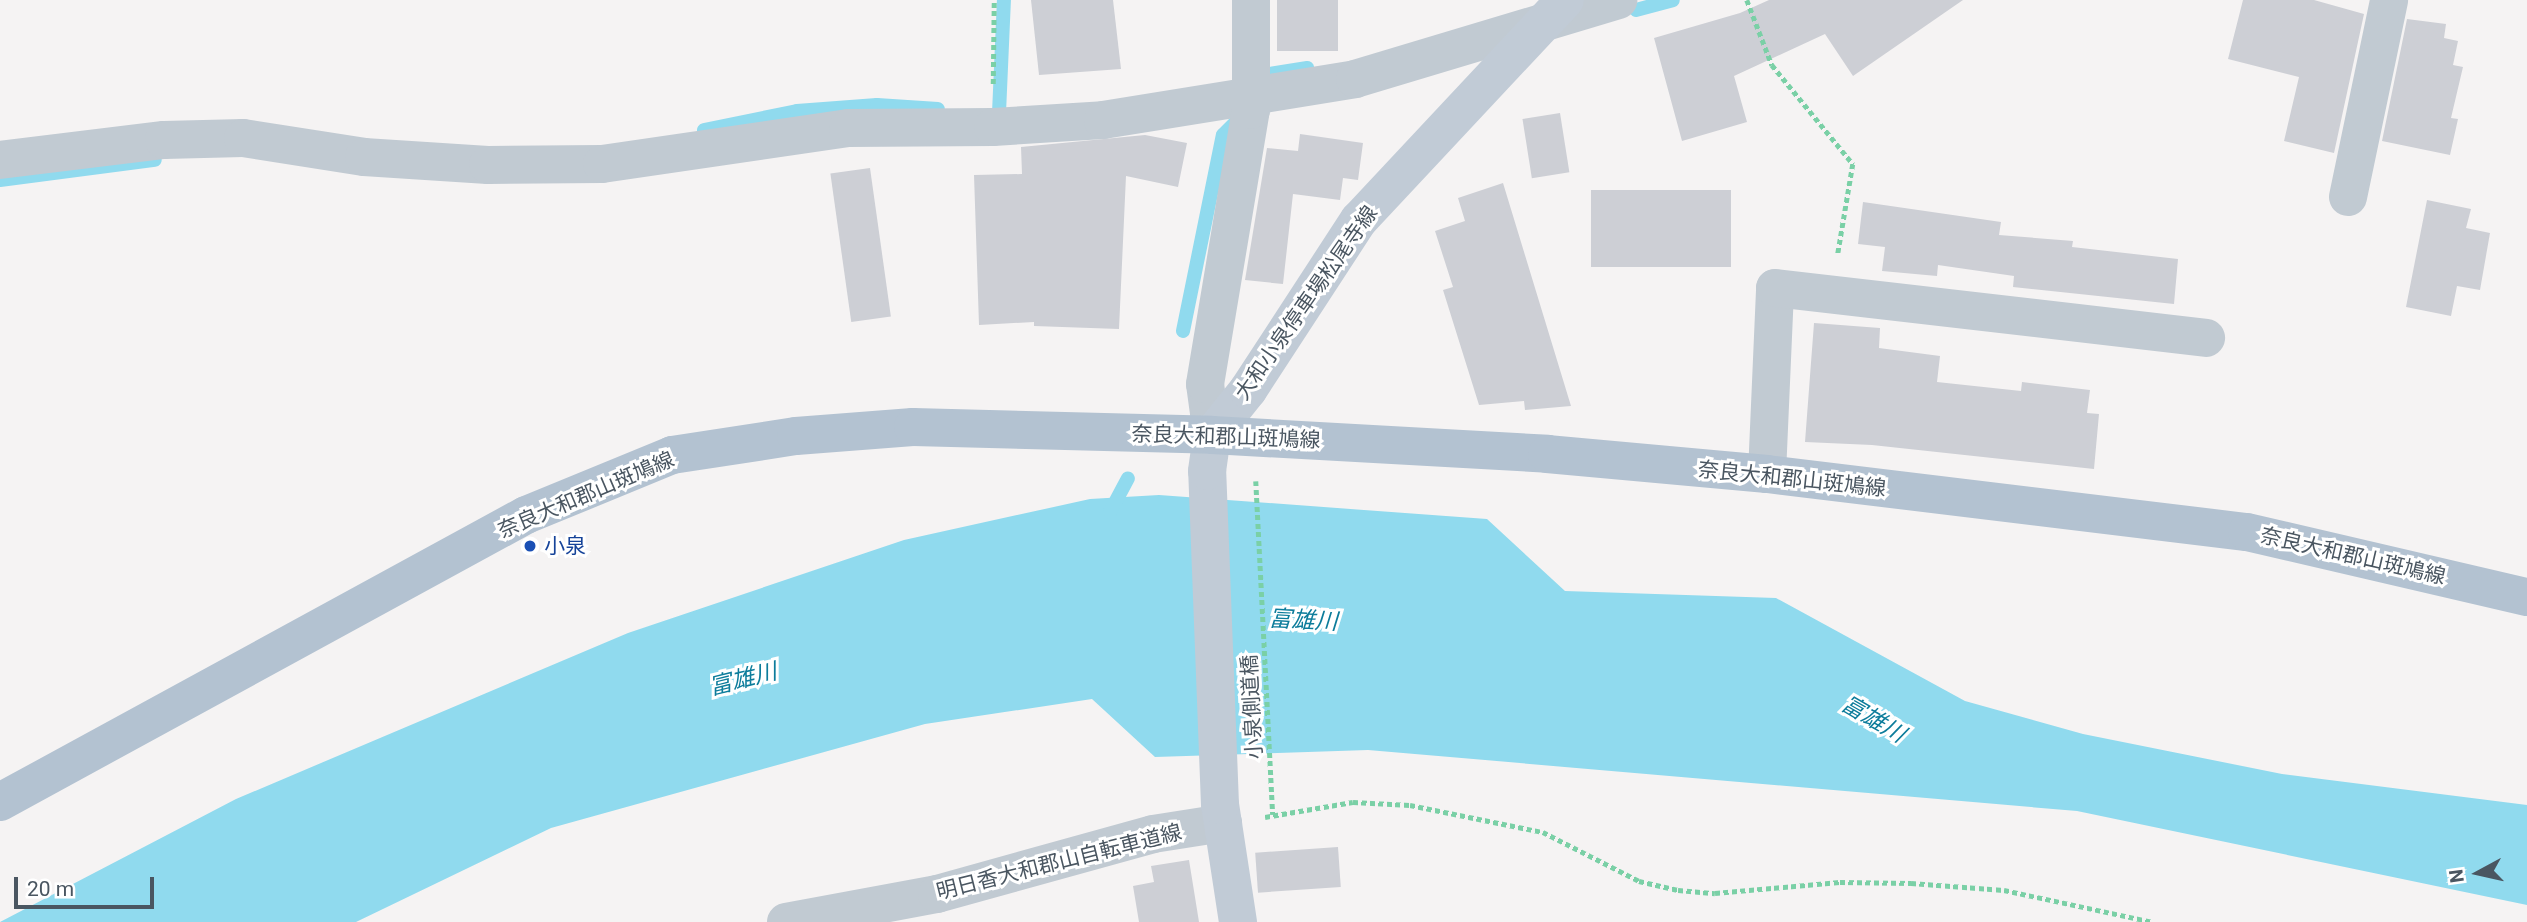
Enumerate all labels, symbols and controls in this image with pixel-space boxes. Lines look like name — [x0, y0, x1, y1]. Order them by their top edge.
street label: 大和小泉停車場松尾寺線 — [1229, 201, 1383, 405]
street label: 奈良大和郡山斑鳩線 — [1131, 421, 1321, 453]
street label: 奈良大和郡山斑鳩線 — [494, 446, 678, 544]
street label: 奈良大和郡山斑鳩線 — [1697, 457, 1887, 501]
street label: 奈良大和郡山斑鳩線 — [2258, 522, 2448, 590]
place label: 小泉 — [544, 533, 586, 559]
marker: 小泉 — [522, 538, 538, 554]
water label: 富雄川 — [1268, 605, 1338, 637]
street label: 小泉側道橋 — [1237, 654, 1267, 760]
water label: 富雄川 — [706, 658, 780, 702]
water label: 富雄川 — [1836, 691, 1910, 749]
street label: 明日香大和郡山自転車道線 — [934, 819, 1184, 905]
north arrow — [2443, 838, 2513, 908]
scale bar — [18, 862, 158, 906]
text: N — [2444, 868, 2469, 884]
text: 20 m — [27, 877, 74, 901]

